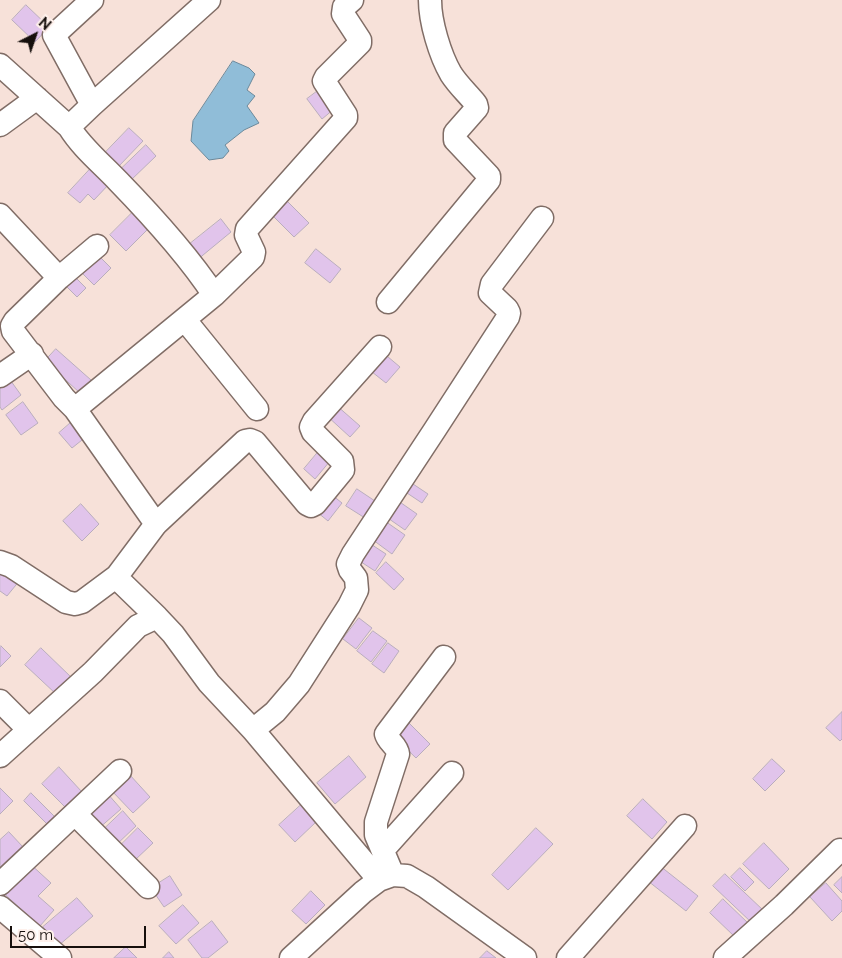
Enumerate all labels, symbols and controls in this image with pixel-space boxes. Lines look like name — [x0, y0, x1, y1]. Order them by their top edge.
north arrow — [10, 10, 60, 60]
text: N — [36, 14, 54, 33]
scale bar — [12, 916, 149, 948]
text: 50 m — [18, 926, 53, 944]

